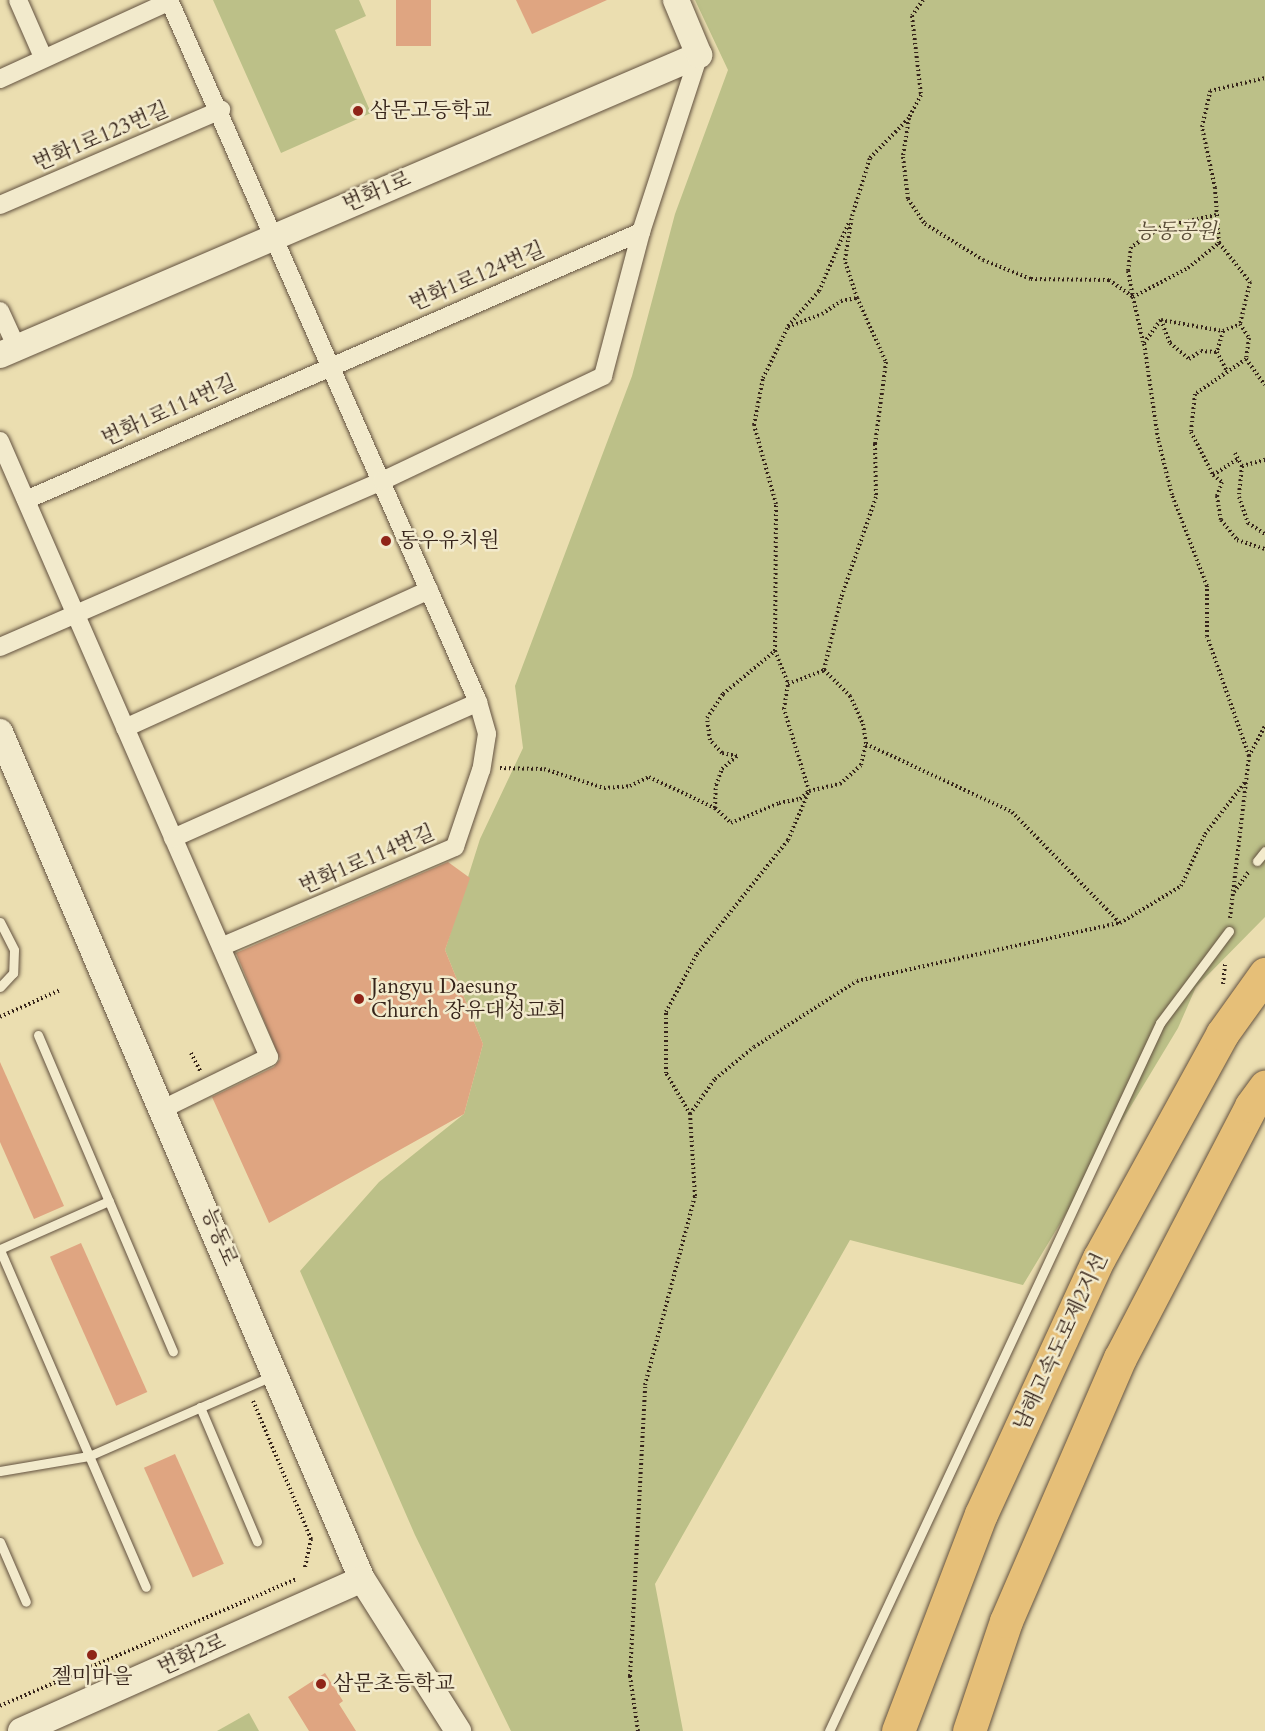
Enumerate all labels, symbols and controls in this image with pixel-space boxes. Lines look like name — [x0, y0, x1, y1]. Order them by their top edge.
street label: 번화1로123번길 — [30, 97, 172, 177]
place label: 삼문고등학교 — [370, 98, 492, 124]
marker: 삼문고등학교 — [351, 104, 365, 118]
street label: 번화1로 — [339, 166, 415, 218]
park label: 능동공원 — [1135, 219, 1217, 245]
street label: 번화1로124번길 — [406, 237, 548, 317]
street label: 번화1로114번길 — [98, 370, 240, 452]
place label: 동우유치원 — [398, 528, 499, 554]
marker: 동우유치원 — [379, 534, 393, 548]
street label: 번화1로114번길 — [296, 820, 438, 900]
place label: Jangyu Daesung Church 장유대성교회 — [371, 974, 566, 1024]
marker: Jangyu Daesung Church 장유대성교회 — [352, 992, 366, 1006]
street label: 능동로 — [196, 1204, 242, 1270]
street label: 남해고속도로제2지선 — [1009, 1249, 1113, 1435]
street label: 번화2로 — [154, 1629, 230, 1681]
marker: 젤미마을 — [85, 1648, 99, 1662]
place label: 젤미마을 — [51, 1664, 133, 1690]
place label: 삼문초등학교 — [333, 1671, 455, 1697]
marker: 삼문초등학교 — [314, 1677, 328, 1691]

